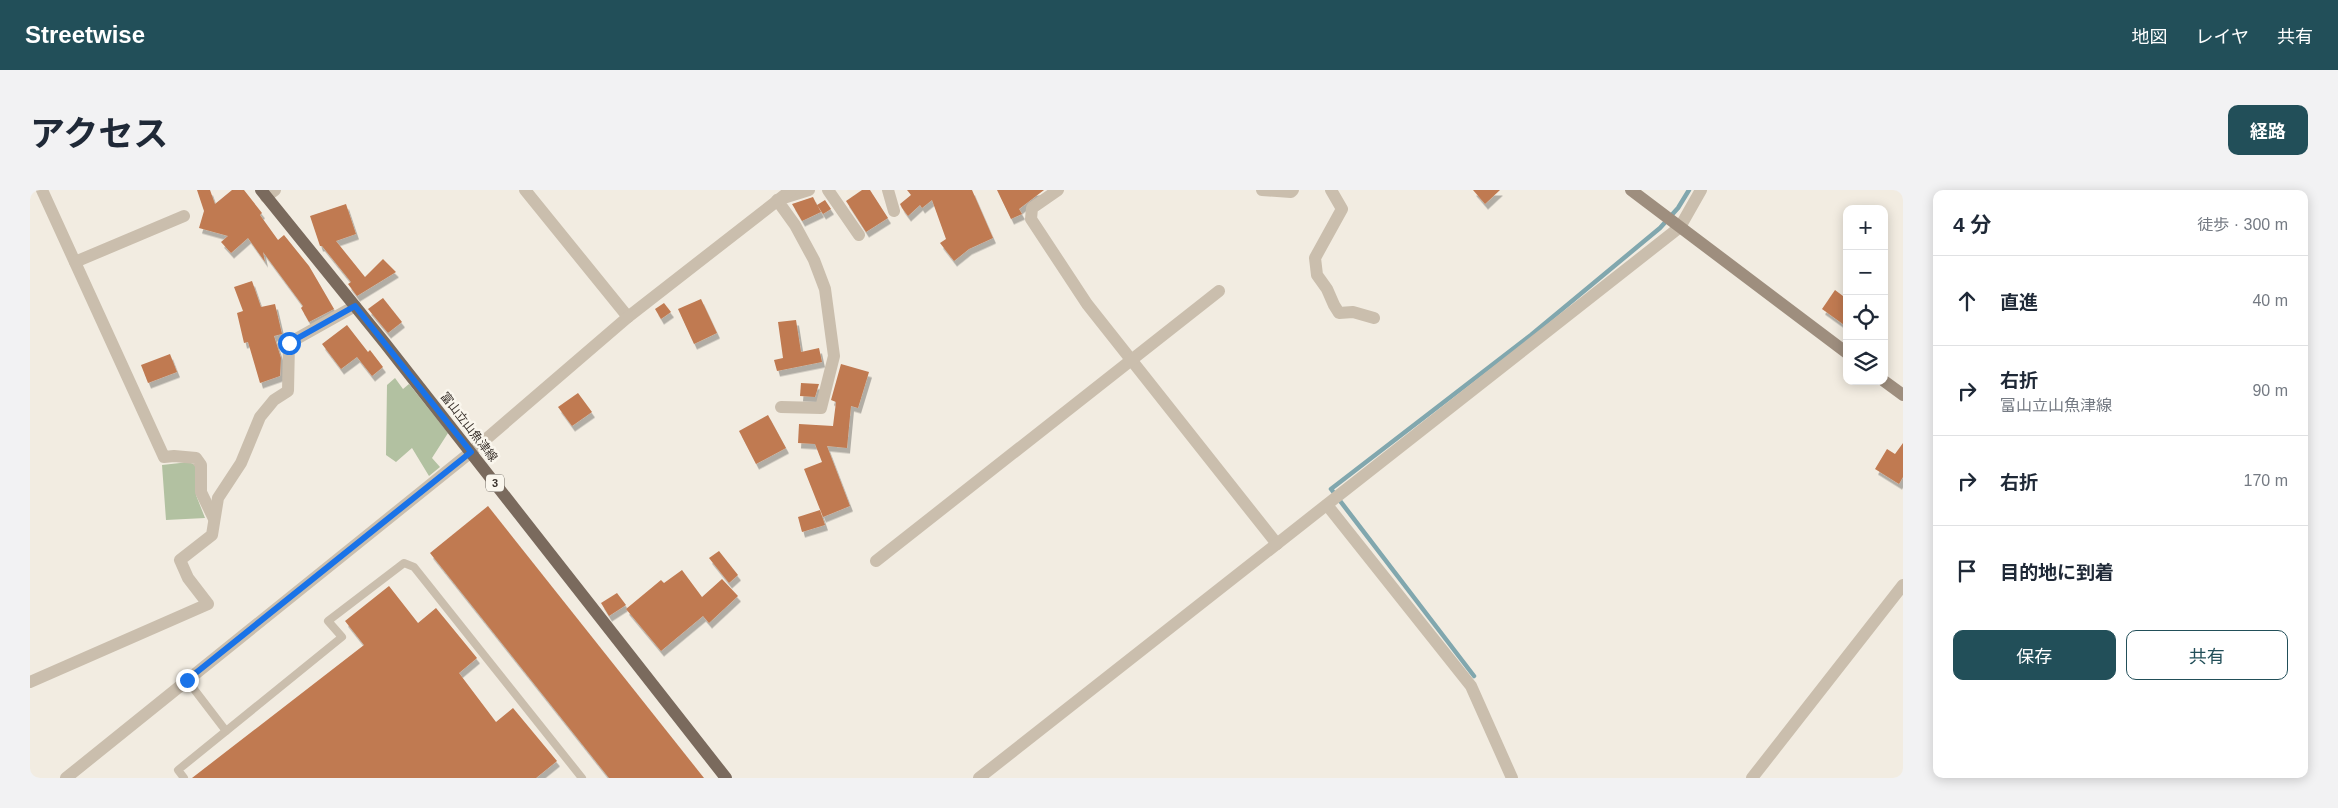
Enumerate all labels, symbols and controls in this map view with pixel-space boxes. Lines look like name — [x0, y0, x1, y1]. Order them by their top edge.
text: Streetwise — [25, 21, 145, 48]
text: 地図 — [2132, 27, 2168, 47]
text: レイヤ — [2196, 27, 2249, 47]
text: 共有 — [2277, 27, 2313, 47]
button: 経路 — [2228, 105, 2308, 155]
text: アクセス — [30, 114, 168, 153]
map controls — [1843, 205, 1888, 385]
button: + — [1843, 205, 1888, 250]
text: 4 分 — [1953, 213, 1992, 236]
text: 徒歩 · 300 m — [2197, 216, 2288, 233]
button: − — [1843, 250, 1888, 295]
icon: ahead — [1953, 287, 1981, 315]
text: 直進 — [2000, 292, 2038, 313]
text: 40 m — [2252, 292, 2288, 309]
button: locate — [1843, 295, 1888, 340]
route start — [278, 332, 301, 355]
button: layers — [1843, 340, 1888, 385]
text: 右折 — [2000, 370, 2038, 391]
icon: right — [1953, 377, 1981, 405]
text: 90 m — [2252, 382, 2288, 399]
street label: 富山立山魚津線 — [438, 390, 500, 464]
text: 富山立山魚津線 — [2000, 397, 2112, 414]
icon: right — [1953, 467, 1981, 495]
text: 右折 — [2000, 472, 2038, 493]
text: 170 m — [2244, 472, 2288, 489]
road number: 3 — [486, 474, 504, 492]
icon: arrive — [1953, 557, 1981, 585]
text: 目的地に到着 — [2000, 562, 2114, 583]
button: 保存 — [1953, 630, 2116, 680]
button: 共有 — [2126, 630, 2288, 680]
route end — [176, 669, 199, 692]

